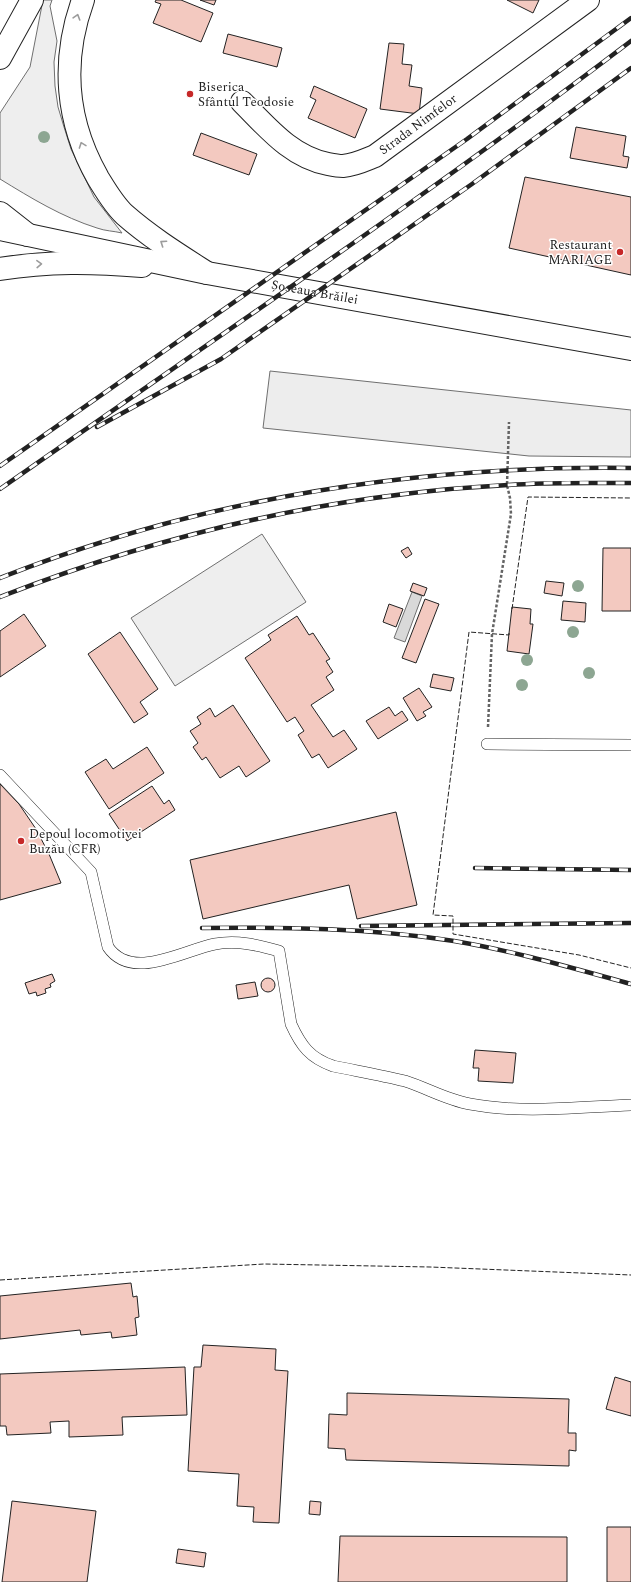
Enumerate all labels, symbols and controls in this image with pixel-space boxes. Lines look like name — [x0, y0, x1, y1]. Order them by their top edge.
one-way arrow — [72, 14, 81, 21]
place label: Biserica Sfântul Teodosie — [198, 77, 294, 112]
marker: Biserica Sfântul Teodosie — [185, 89, 195, 99]
street label: Strada Nimfelor — [375, 89, 461, 160]
one-way arrow — [78, 141, 87, 148]
place label: Restaurant MARIAGE — [548, 235, 612, 270]
one-way arrow — [160, 241, 167, 248]
marker: Restaurant MARIAGE — [615, 247, 625, 257]
one-way arrow — [36, 260, 42, 268]
street label: Șoseaua Brăilei — [270, 275, 360, 310]
place label: Depoul locomotivei Buzău (CFR) — [29, 824, 142, 859]
marker: Depoul locomotivei Buzău (CFR) — [16, 836, 26, 846]

